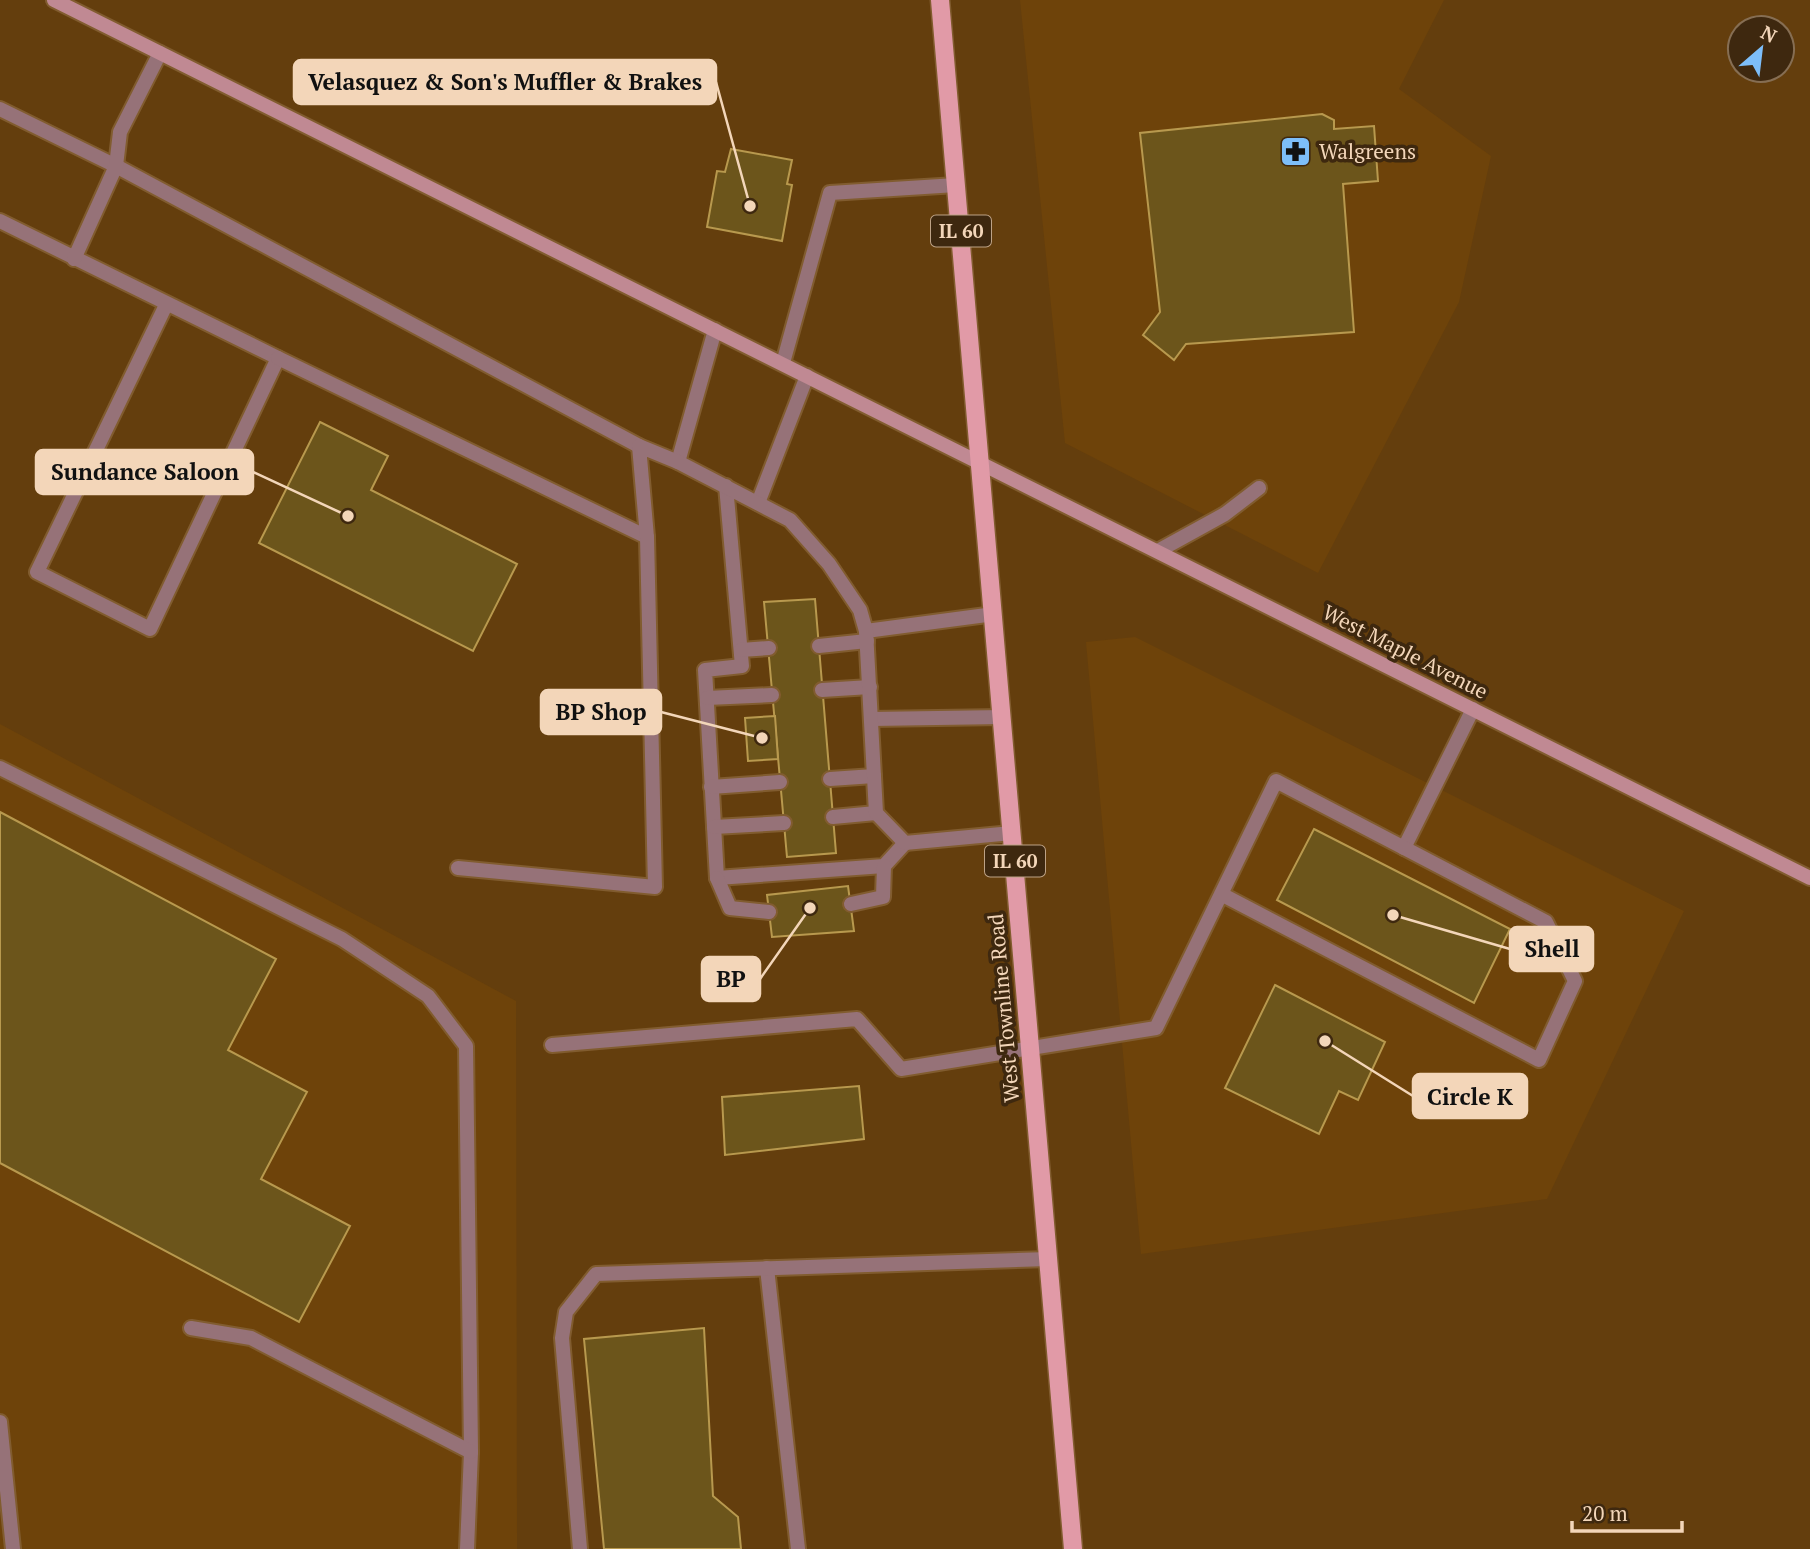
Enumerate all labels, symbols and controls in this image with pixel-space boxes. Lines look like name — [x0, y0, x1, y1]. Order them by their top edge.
north arrow — [1726, 14, 1796, 84]
text: N — [1757, 19, 1782, 48]
callout: Velasquez & Son's Muffler & Brakes — [294, 60, 716, 104]
text: Velasquez & Son's Muffler & Brakes — [308, 66, 702, 97]
pharmacy icon: Walgreens — [1279, 135, 1313, 169]
place label: Walgreens — [1319, 137, 1416, 165]
road number: IL 60 — [931, 216, 991, 246]
callout: Sundance Saloon — [36, 450, 253, 494]
text: Sundance Saloon — [51, 456, 239, 487]
street label: West Maple Avenue — [1318, 597, 1493, 705]
callout: BP Shop — [541, 690, 661, 734]
text: BP Shop — [555, 696, 647, 727]
road number: IL 60 — [985, 846, 1045, 876]
street label: West Townline Road — [981, 912, 1025, 1104]
callout: Shell — [1510, 927, 1593, 971]
text: Shell — [1524, 933, 1580, 964]
callout: BP — [702, 957, 760, 1001]
text: BP — [716, 963, 746, 994]
callout: Circle K — [1413, 1074, 1527, 1118]
text: Circle K — [1427, 1081, 1514, 1112]
scale bar — [1572, 1490, 1682, 1534]
text: 20 m — [1582, 1499, 1628, 1527]

